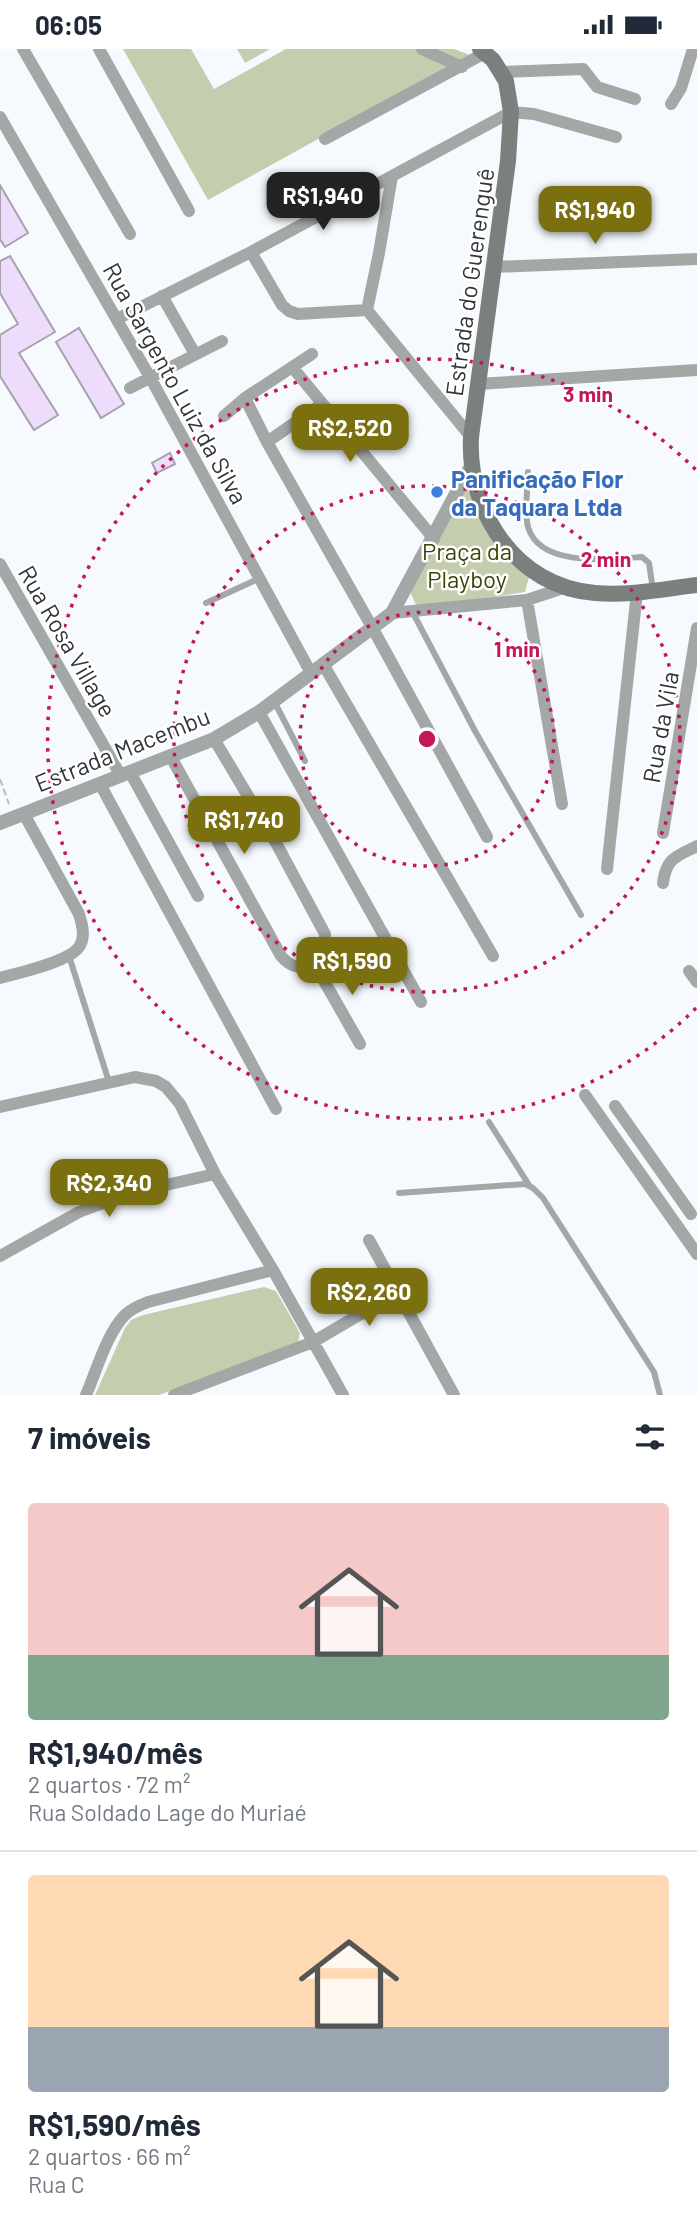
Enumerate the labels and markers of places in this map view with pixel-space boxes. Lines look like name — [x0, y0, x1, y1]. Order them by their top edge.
pin: R$1,940 — [258, 173, 388, 232]
pin: R$1,940 — [530, 187, 660, 246]
pin: R$2,520 — [285, 405, 415, 464]
place label: Panificação Flor da Taquara Ltda — [451, 464, 624, 521]
marker: Panificação Flor da Taquara Ltda — [429, 484, 445, 500]
centre of rings — [415, 727, 439, 751]
pin: R$1,740 — [179, 797, 309, 856]
pin: R$1,590 — [287, 937, 417, 997]
pin: R$2,340 — [44, 1159, 174, 1219]
pin: R$2,260 — [304, 1269, 434, 1328]

